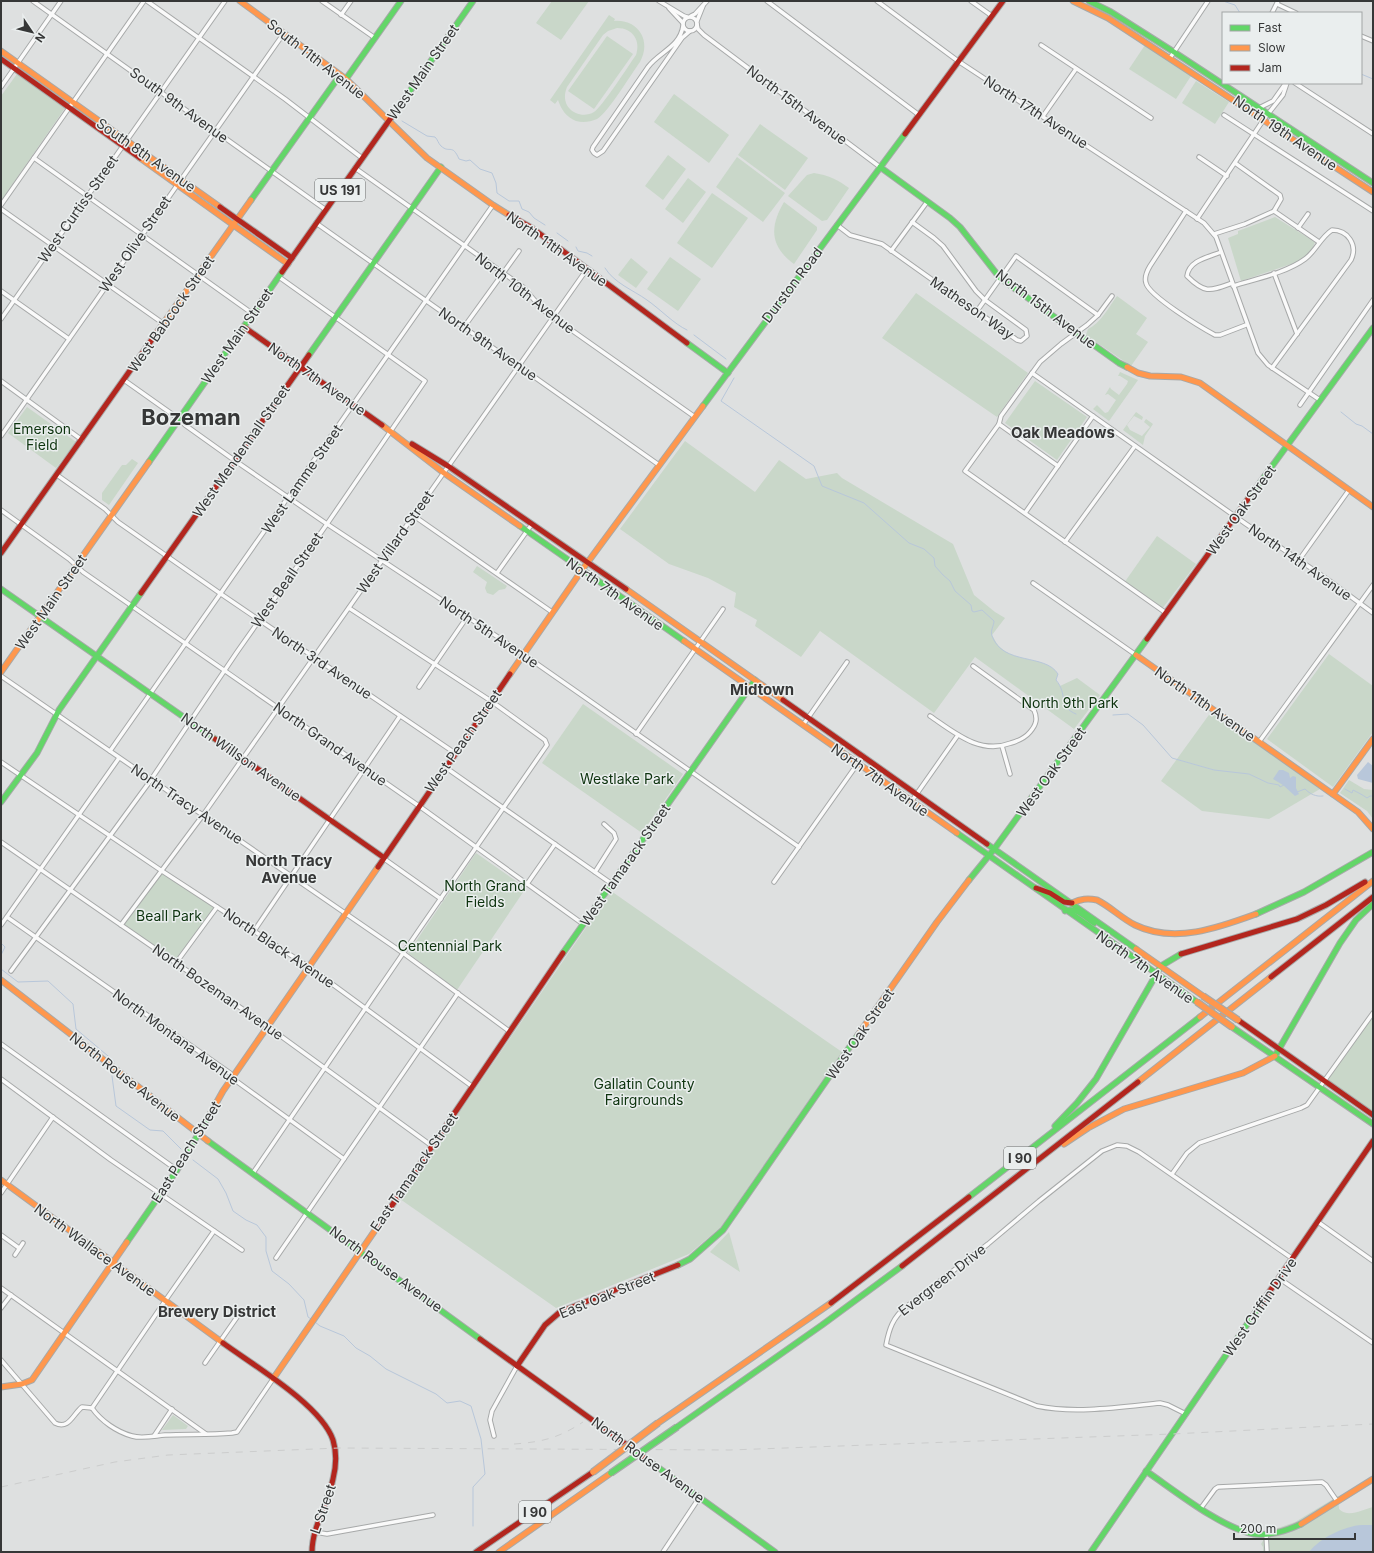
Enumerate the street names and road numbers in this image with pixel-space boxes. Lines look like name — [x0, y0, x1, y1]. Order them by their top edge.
street label: South 11th Avenue — [264, 15, 369, 102]
street label: West Main Street — [383, 20, 462, 123]
street label: North 15th Avenue — [744, 61, 851, 148]
street label: South 9th Avenue — [127, 63, 232, 146]
street label: North 17th Avenue — [981, 72, 1092, 152]
street label: North 19th Avenue — [1230, 91, 1341, 174]
street label: South 8th Avenue — [93, 114, 199, 195]
street label: West Curtiss Street — [34, 151, 121, 266]
road number: US 191 — [315, 179, 365, 201]
street label: West Olive Street — [95, 192, 174, 295]
street label: North 11th Avenue — [504, 208, 611, 290]
street label: Durston Road — [758, 244, 825, 326]
street label: North 10th Avenue — [472, 248, 579, 337]
street label: West Babcock Street — [124, 252, 217, 375]
street label: North 15th Avenue — [993, 265, 1100, 352]
street label: Matheson Way — [927, 272, 1017, 343]
street label: West Main Street — [197, 284, 276, 387]
street label: North 9th Avenue — [436, 303, 541, 384]
street label: North 7th Avenue — [265, 339, 369, 419]
street label: West Mendenhall Street — [188, 381, 293, 520]
street label: West Lamme Street — [258, 421, 346, 536]
street label: West Oak Street — [1202, 461, 1279, 558]
street label: West Villard Street — [353, 487, 437, 597]
street label: North 14th Avenue — [1245, 520, 1355, 604]
street label: West Beall Street — [247, 528, 326, 631]
street label: West Main Street — [11, 550, 90, 653]
street label: North 7th Avenue — [563, 554, 667, 634]
street label: North 5th Avenue — [437, 592, 542, 671]
street label: North 3rd Avenue — [269, 623, 375, 702]
street label: North 11th Avenue — [1152, 663, 1259, 745]
street label: West Peach Street — [421, 686, 505, 796]
street label: North Grand Avenue — [270, 698, 390, 789]
street label: North Willson Avenue — [178, 709, 304, 804]
street label: West Oak Street — [1012, 723, 1089, 820]
street label: North 7th Avenue — [828, 740, 932, 820]
street label: North Tracy Avenue — [128, 760, 246, 847]
street label: West Tamarack Street — [576, 800, 673, 929]
street label: North Black Avenue — [220, 904, 338, 991]
street label: North 7th Avenue — [1093, 927, 1197, 1007]
street label: North Bozeman Avenue — [150, 940, 287, 1043]
street label: North Montana Avenue — [110, 985, 243, 1088]
street label: West Oak Street — [822, 985, 897, 1082]
street label: North Rouse Avenue — [67, 1028, 184, 1125]
street label: East Peach Street — [147, 1097, 224, 1206]
street label: East Tamarack Street — [366, 1109, 461, 1234]
road number: I 90 — [1004, 1147, 1036, 1169]
street label: North Wallace Avenue — [31, 1200, 159, 1299]
street label: North Rouse Avenue — [327, 1222, 446, 1315]
street label: Evergreen Drive — [895, 1240, 989, 1319]
street label: West Griffin Drive — [1219, 1254, 1300, 1359]
street label: East Oak Street — [556, 1267, 658, 1322]
street label: North Rouse Avenue — [589, 1413, 708, 1506]
street label: L Street — [306, 1481, 339, 1536]
road number: I 90 — [519, 1501, 551, 1523]

